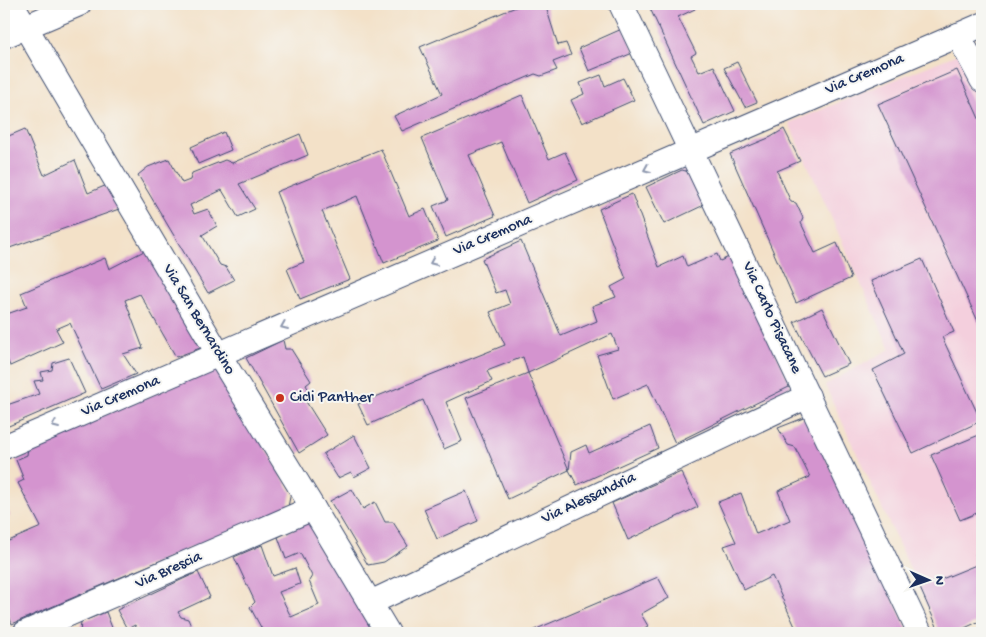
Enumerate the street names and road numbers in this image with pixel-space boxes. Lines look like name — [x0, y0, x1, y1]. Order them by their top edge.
street label: Via Cremona — [822, 49, 908, 101]
street label: Via Cremona — [450, 210, 536, 262]
street label: Via Carlo Pisacane — [736, 258, 806, 378]
street label: Via San Bernardino — [157, 260, 239, 379]
street label: Via Cremona — [78, 371, 164, 423]
street label: Via Alessandria — [538, 468, 640, 530]
street label: Via Brescia — [132, 547, 206, 594]

